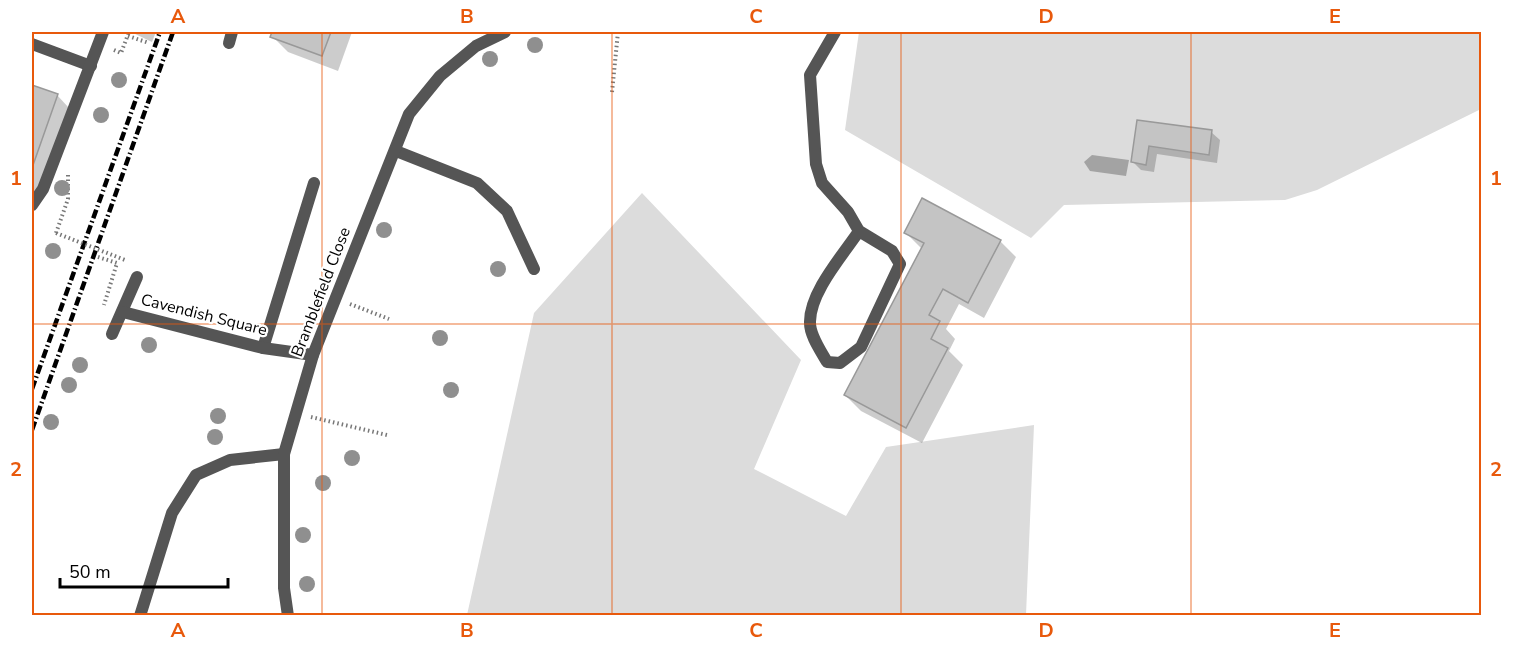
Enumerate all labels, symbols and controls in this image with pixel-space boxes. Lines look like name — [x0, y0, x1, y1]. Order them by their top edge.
text: A — [171, 3, 186, 30]
text: B — [460, 3, 474, 30]
text: C — [749, 3, 763, 30]
text: D — [1038, 3, 1054, 30]
text: E — [1329, 3, 1341, 30]
text: 1 — [10, 165, 22, 192]
text: 1 — [1490, 165, 1502, 192]
street label: Bramblefield Close — [286, 224, 356, 360]
street label: Cavendish Square — [139, 289, 269, 341]
text: 2 — [10, 456, 22, 483]
text: 2 — [1490, 456, 1502, 483]
scale bar — [60, 551, 228, 589]
text: 50 m — [69, 560, 111, 584]
text: A — [171, 617, 186, 644]
text: B — [460, 617, 474, 644]
text: C — [749, 617, 763, 644]
text: D — [1038, 617, 1054, 644]
text: E — [1329, 617, 1341, 644]

